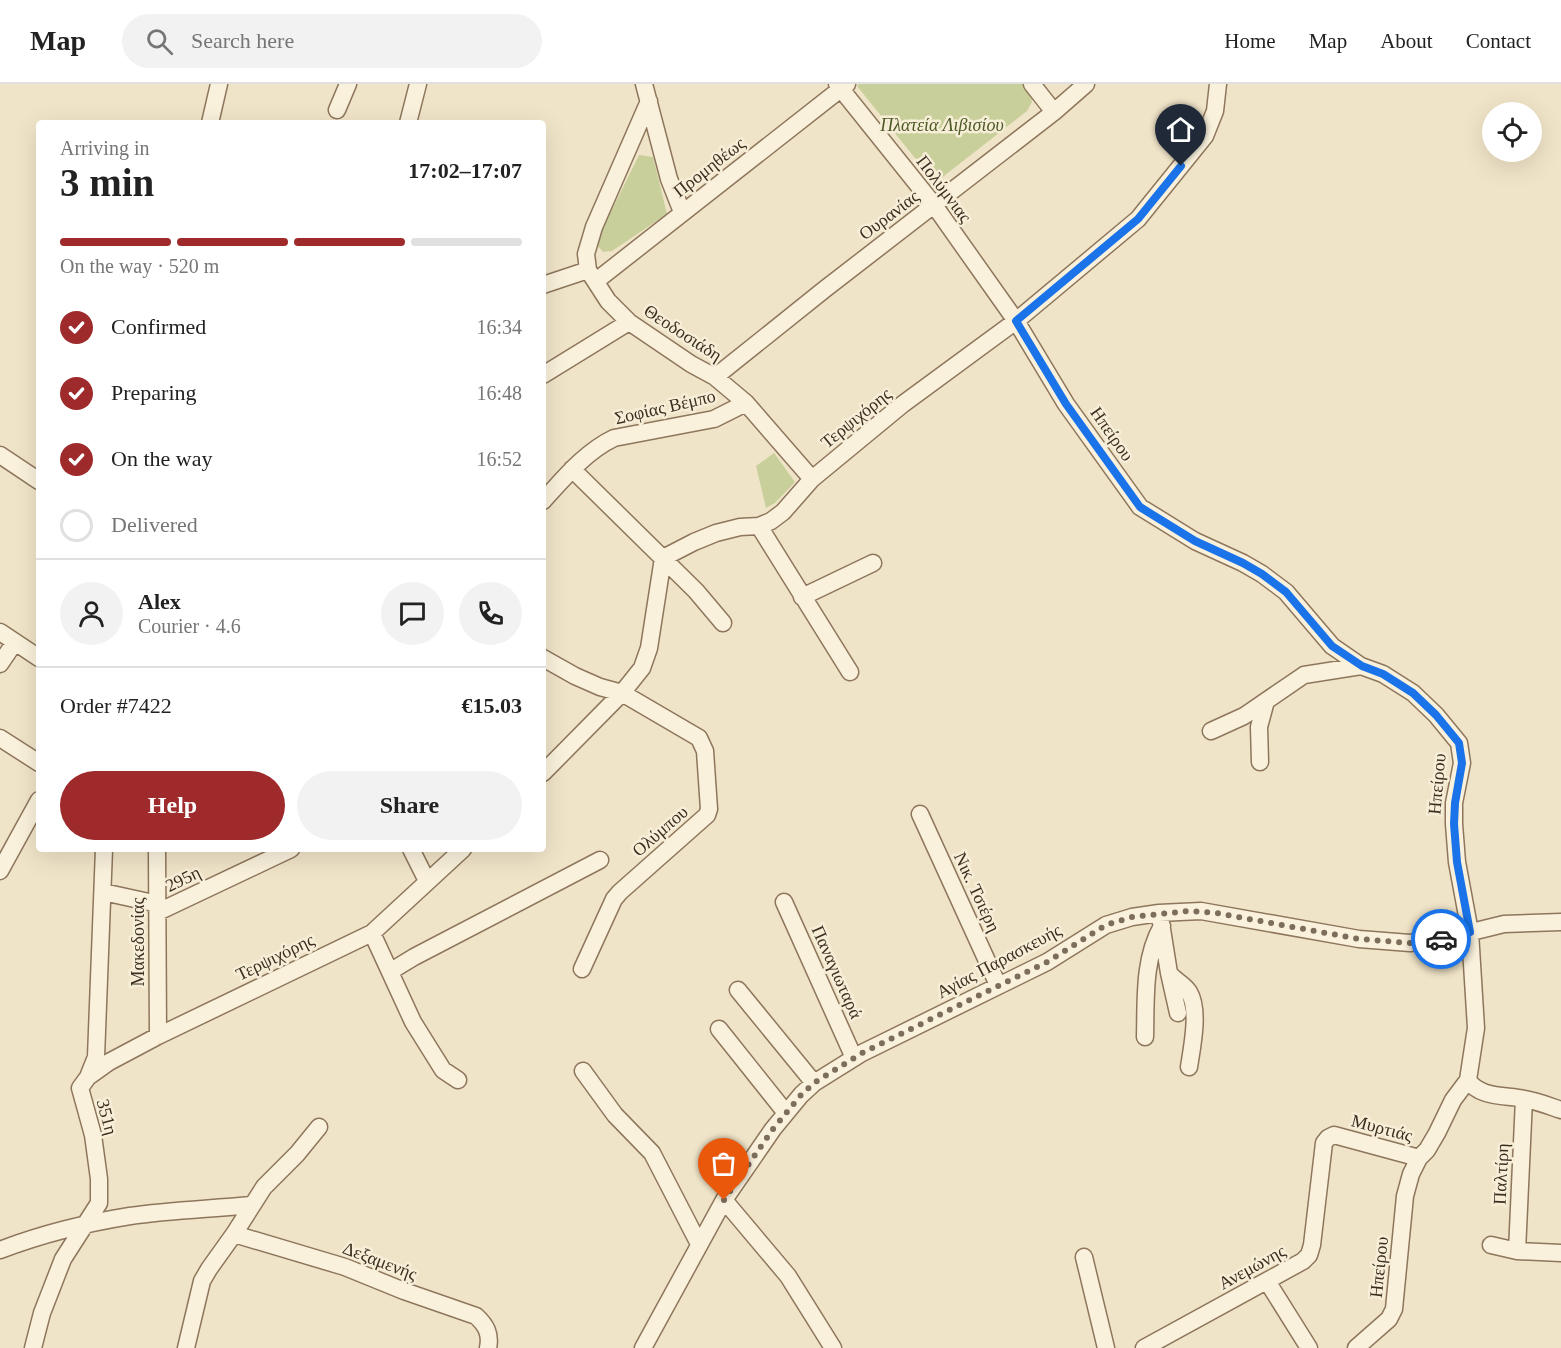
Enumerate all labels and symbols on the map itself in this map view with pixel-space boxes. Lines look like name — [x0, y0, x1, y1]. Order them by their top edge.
pin — [1155, 104, 1206, 166]
park label: Πλατεία Λιβισίου — [879, 115, 1004, 135]
street label: Προμηθέως — [669, 133, 749, 201]
street label: Πολύμνιας — [912, 152, 976, 226]
street label: Ουρανίας — [855, 186, 923, 244]
street label: Θεοδοσιάδη — [640, 300, 726, 366]
street label: Τερψιχόρης — [817, 384, 895, 452]
street label: Σοφίας Βέμπο — [613, 386, 717, 428]
street label: Ηπείρου — [1086, 403, 1138, 465]
street label: Ηπείρου — [1424, 752, 1450, 815]
street label: Ολύμπου — [628, 801, 692, 861]
street label: Νικ. Τσιέρη — [950, 849, 1004, 935]
street label: 295η — [162, 862, 204, 896]
street label: Μακεδονίας — [128, 897, 148, 987]
courier — [1411, 909, 1471, 969]
street label: Αγίας Παρασκευής — [933, 920, 1065, 1002]
street label: Παναγιωταρά — [808, 922, 867, 1022]
street label: Τερψιχόρης — [233, 929, 317, 985]
street label: 351η — [93, 1097, 121, 1137]
street label: Μυρτιάς — [1349, 1110, 1415, 1146]
pin — [698, 1138, 749, 1200]
street label: Παλτίρη — [1489, 1143, 1513, 1205]
street label: Ηπείρου — [1366, 1235, 1392, 1299]
street label: Δεξαμενής — [340, 1238, 420, 1284]
street label: Ανεμώνης — [1215, 1240, 1289, 1294]

